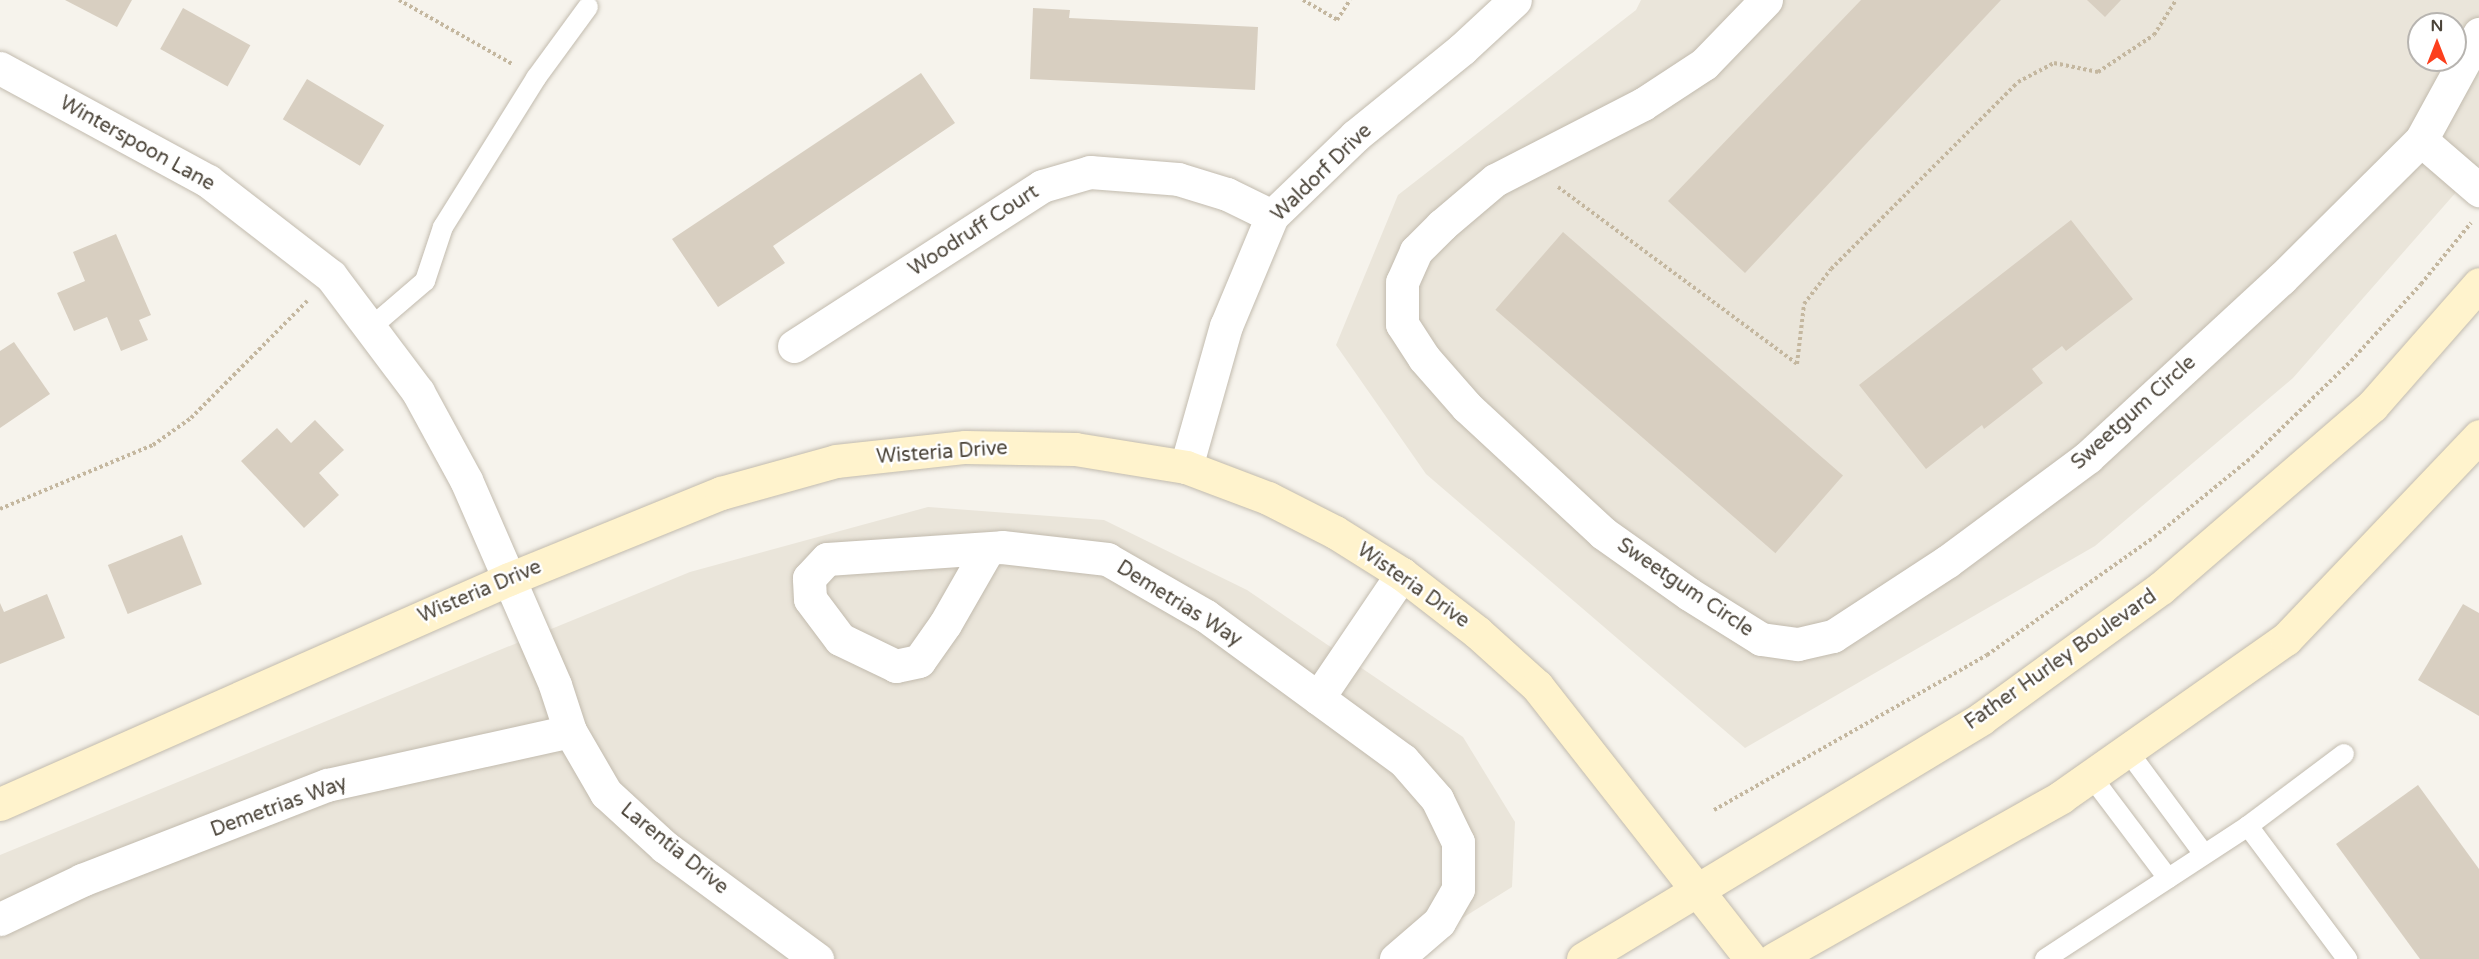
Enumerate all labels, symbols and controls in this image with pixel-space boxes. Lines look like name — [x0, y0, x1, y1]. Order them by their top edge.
north arrow — [2407, 12, 2467, 72]
text: N — [2431, 16, 2443, 36]
street label: Winterspoon Lane — [55, 91, 219, 197]
street label: Waldorf Drive — [1267, 119, 1377, 227]
street label: Woodruff Court — [905, 180, 1043, 282]
street label: Sweetgum Circle — [2067, 351, 2201, 475]
street label: Wisteria Drive — [875, 436, 1009, 470]
street label: Sweetgum Circle — [1612, 534, 1758, 642]
street label: Wisteria Drive — [1352, 538, 1474, 634]
street label: Wisteria Drive — [415, 555, 545, 629]
street label: Demetrias Way — [1112, 556, 1246, 652]
street label: Father Hurley Boulevard — [1961, 585, 2161, 735]
street label: Demetrias Way — [208, 771, 350, 843]
street label: Larentia Drive — [615, 798, 733, 900]

